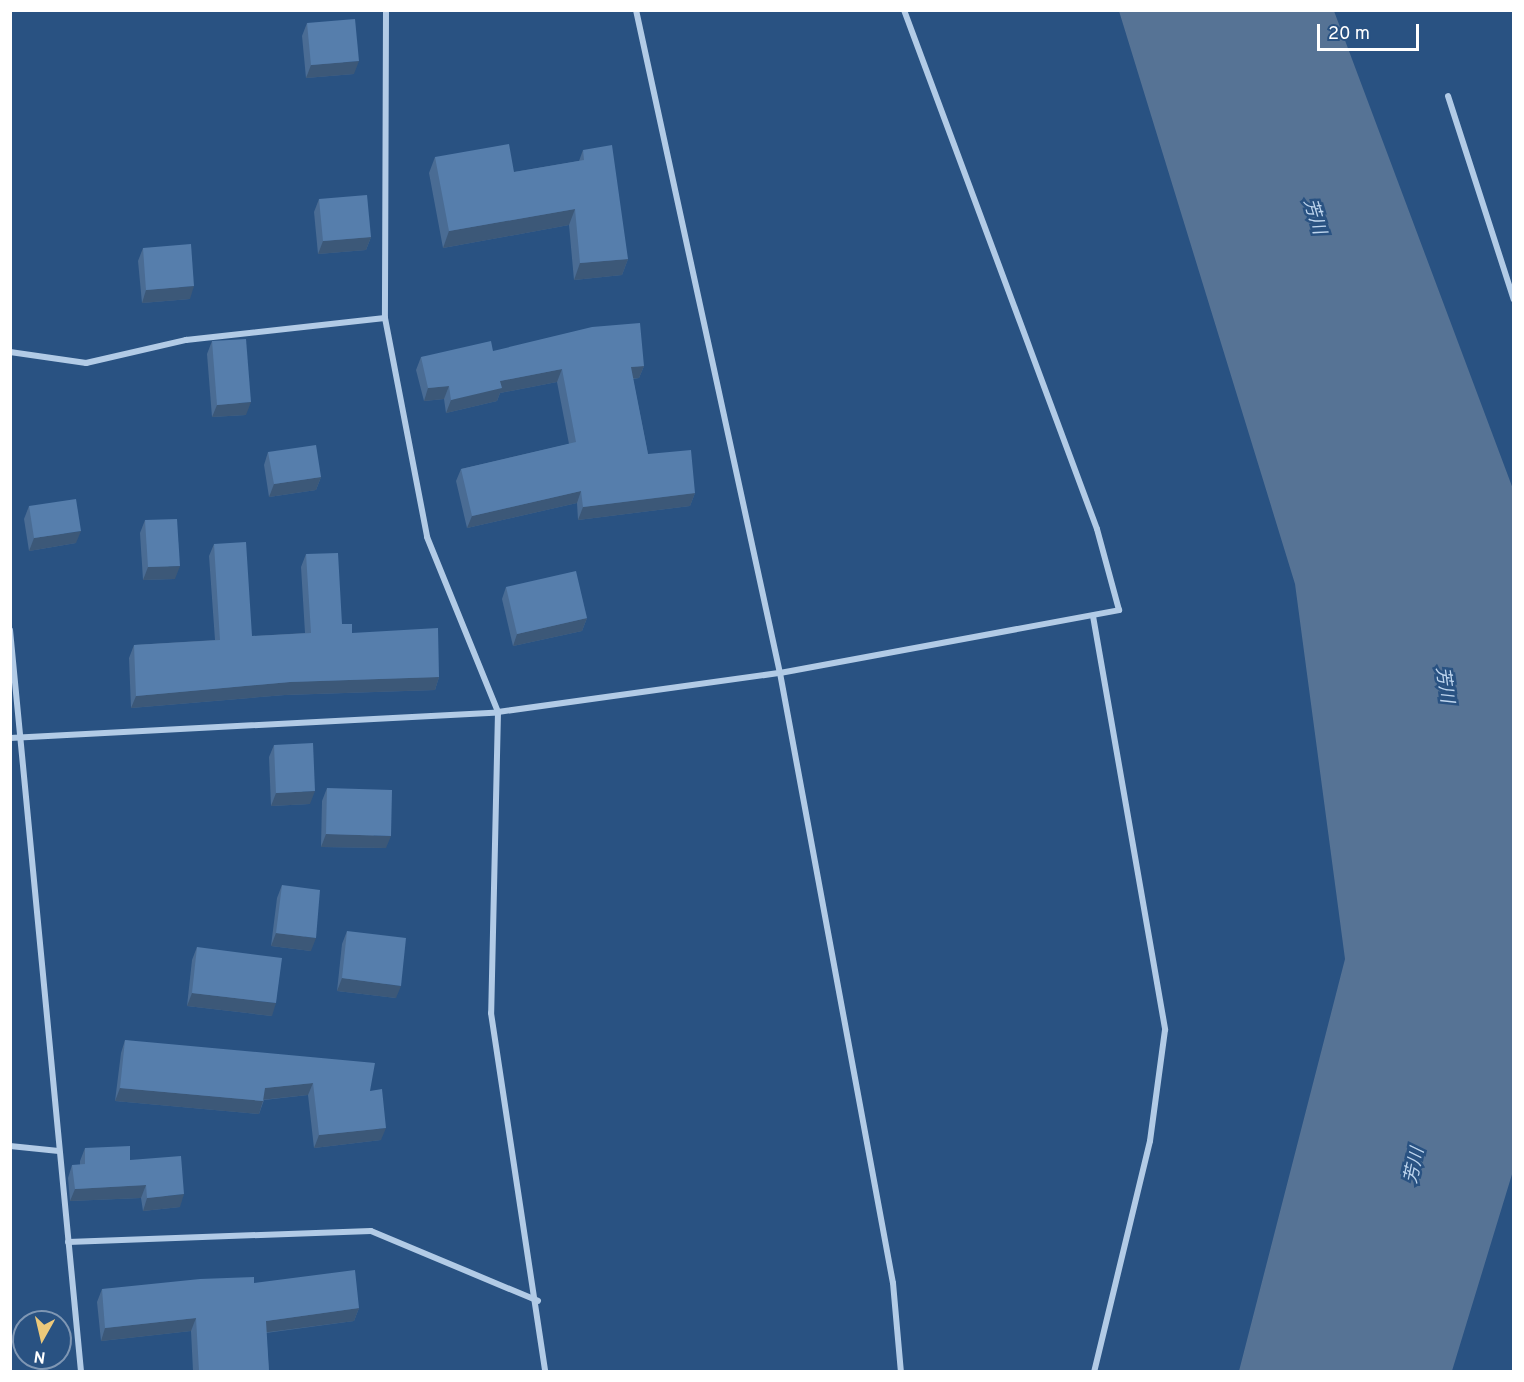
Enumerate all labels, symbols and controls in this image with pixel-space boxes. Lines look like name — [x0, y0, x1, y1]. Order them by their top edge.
scale bar — [1320, 12, 1422, 50]
text: 20 m — [1328, 23, 1370, 46]
water label: 芳川 — [1297, 197, 1329, 237]
water label: 芳川 — [1430, 666, 1456, 704]
water label: 芳川 — [1402, 1146, 1430, 1186]
north arrow — [12, 1310, 72, 1370]
text: N — [33, 1345, 47, 1367]

